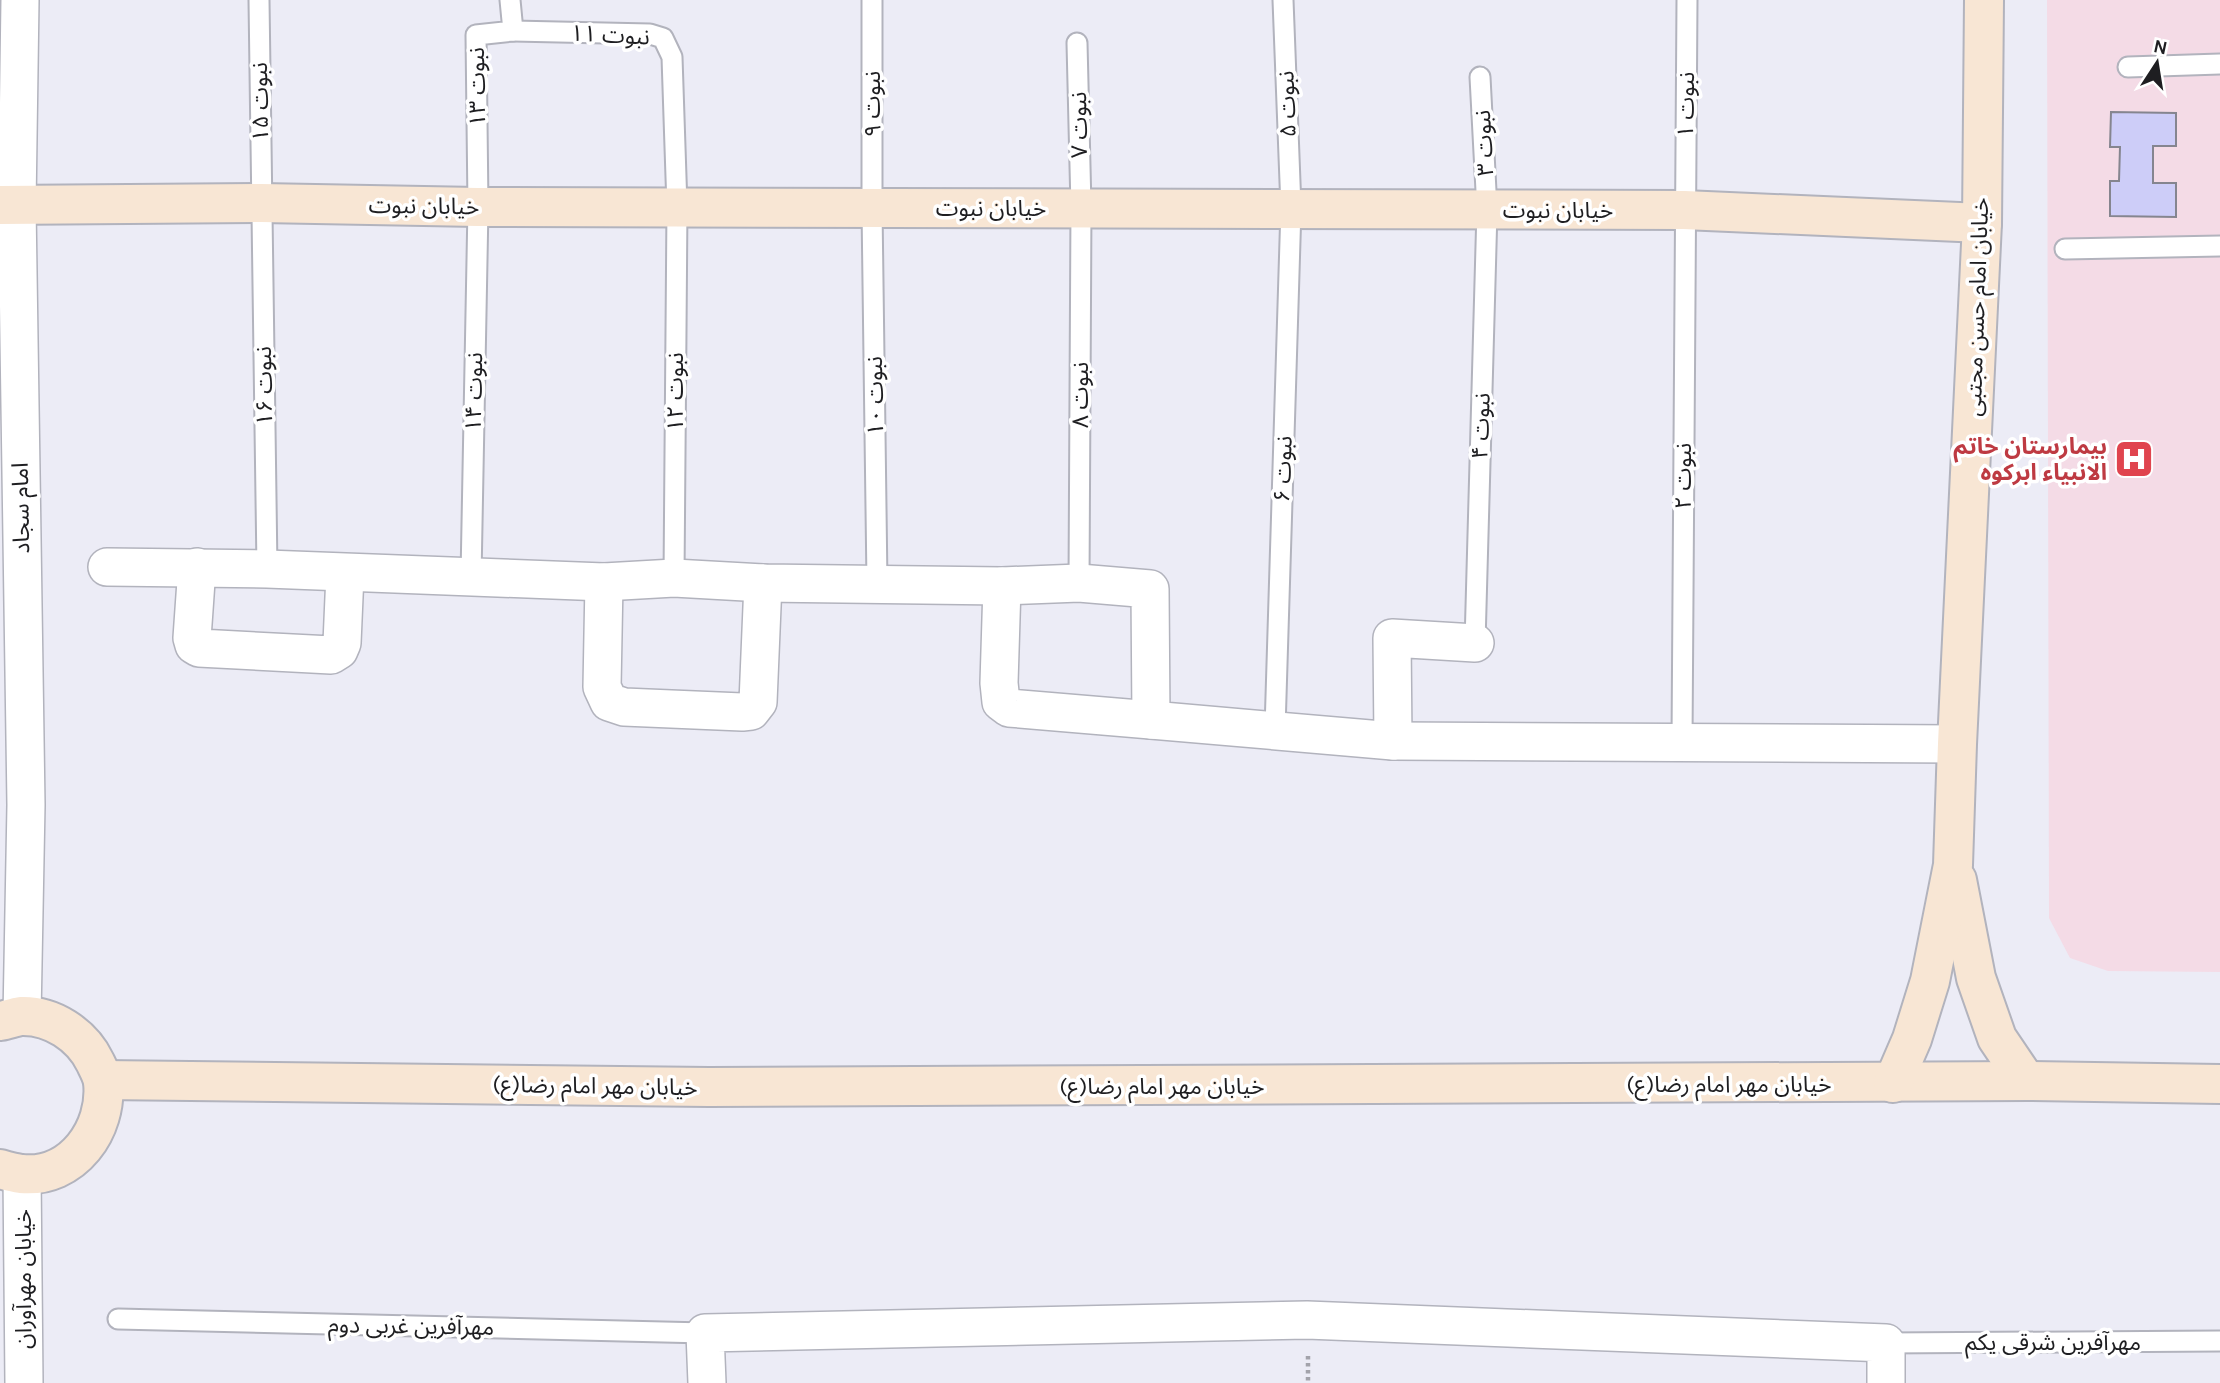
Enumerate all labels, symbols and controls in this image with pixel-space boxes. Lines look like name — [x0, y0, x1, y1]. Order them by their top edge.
street label: نبوت ۱۱ — [570, 19, 650, 51]
north arrow — [2122, 28, 2192, 98]
text: N — [2151, 35, 2169, 60]
street label: نبوت ۱۳ — [463, 47, 491, 127]
street label: نبوت ۱۵ — [246, 62, 274, 142]
street label: نبوت ۵ — [1272, 70, 1302, 138]
street label: نبوت ۹ — [859, 71, 886, 137]
street label: نبوت ۱ — [1672, 72, 1700, 138]
street label: نبوت ۷ — [1065, 92, 1093, 158]
street label: نبوت ۳ — [1469, 109, 1499, 177]
street label: خیابان نبوت — [368, 192, 480, 220]
street label: خیابان نبوت — [936, 195, 1046, 222]
street label: خیابان نبوت — [1503, 197, 1613, 224]
street label: خیابان امام حسن مجتبی — [1960, 197, 1998, 417]
street label: نبوت ۱۶ — [250, 346, 278, 426]
street label: نبوت ۱۴ — [460, 352, 488, 432]
street label: نبوت ۱۲ — [662, 352, 689, 432]
street label: نبوت ۱۰ — [861, 356, 889, 436]
street label: نبوت ۸ — [1067, 362, 1094, 428]
street label: نبوت ۴ — [1466, 392, 1496, 460]
place label: بیمارستان خاتم الانبیاء ابرکوه — [1953, 433, 2107, 486]
street label: نبوت ۶ — [1268, 435, 1298, 503]
hospital icon: بیمارستان خاتم الانبیاء ابرکوه — [2113, 438, 2155, 480]
street label: نبوت ۲ — [1670, 443, 1697, 509]
street label: امام سجاد — [7, 462, 39, 554]
street label: خیابان مهر امام رضا(ع) — [492, 1071, 698, 1105]
street label: خیابان مهر امام رضا(ع) — [1626, 1071, 1832, 1102]
street label: خیابان مهر امام رضا(ع) — [1059, 1073, 1265, 1104]
street label: خیابان مهرآوران — [10, 1209, 37, 1349]
street label: مهرآفرین غربی دوم — [327, 1311, 494, 1345]
street label: مهرآفرین شرقی یکم — [1965, 1329, 2141, 1359]

